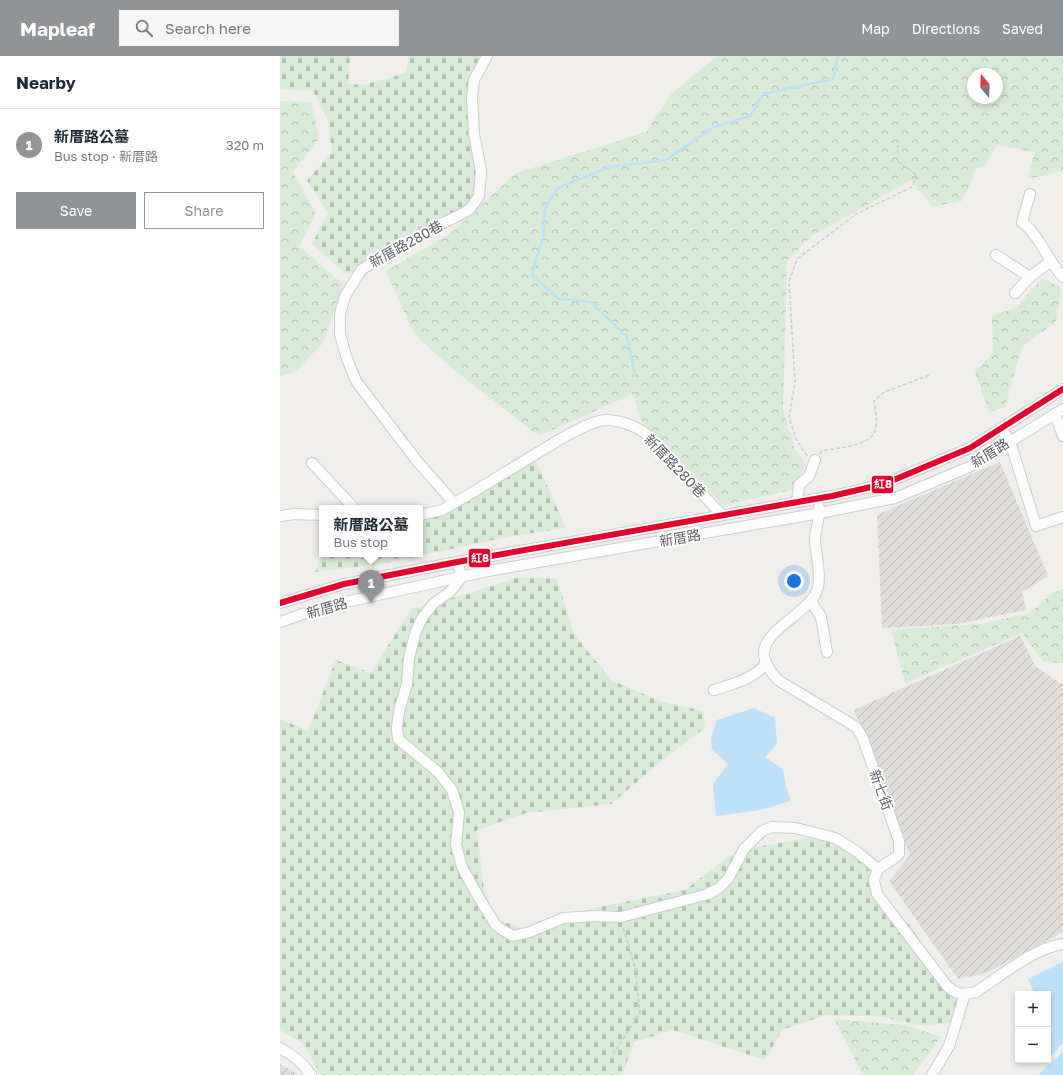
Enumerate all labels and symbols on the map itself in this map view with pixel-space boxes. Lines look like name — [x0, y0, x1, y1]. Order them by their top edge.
north arrow — [967, 68, 1003, 104]
street label: 新厝路280巷 — [366, 216, 445, 271]
street label: 新厝路280巷 — [641, 430, 710, 501]
street label: 新厝路 — [967, 434, 1012, 471]
line badge: 紅8 — [871, 475, 894, 494]
text: 紅8 — [874, 477, 892, 490]
street label: 新厝路 — [658, 525, 702, 550]
line badge: 紅8 — [468, 548, 491, 568]
text: 紅8 — [471, 551, 489, 564]
pin: 1 — [358, 570, 384, 603]
your location — [784, 571, 804, 591]
street label: 新厝路 — [304, 594, 349, 621]
street label: 新七街 — [866, 767, 897, 812]

